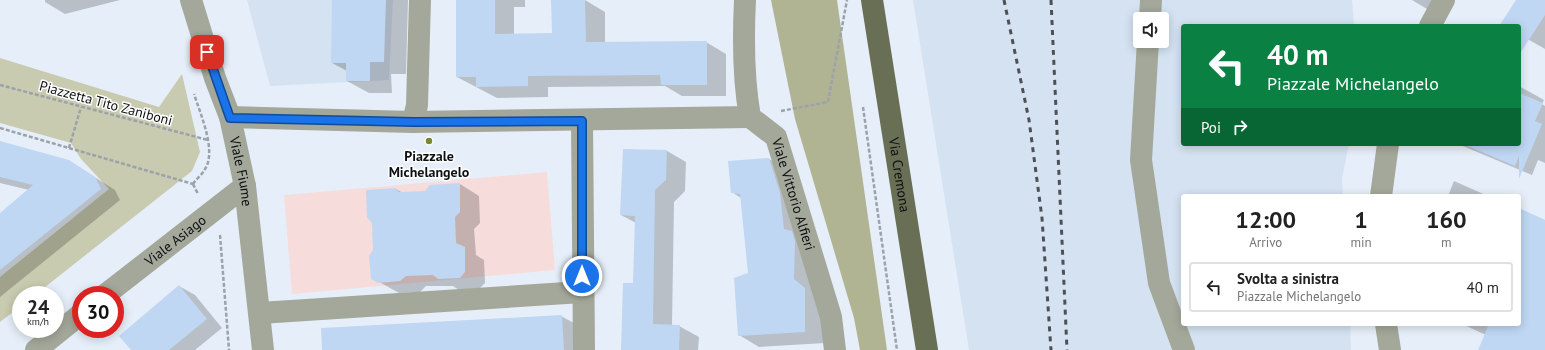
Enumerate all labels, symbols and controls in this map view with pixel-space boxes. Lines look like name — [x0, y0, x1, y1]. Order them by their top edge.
map controls — [1133, 12, 1169, 48]
button: sound — [1133, 12, 1169, 48]
pin — [190, 35, 224, 69]
text: 40 m — [1267, 36, 1328, 73]
icon: left — [1201, 40, 1253, 92]
icon: arrive — [196, 41, 218, 63]
text: Piazzale Michelangelo — [1267, 72, 1439, 95]
street label: Piazzetta Tito Zaniboni — [38, 77, 174, 129]
icon: right — [1229, 116, 1251, 138]
text: Poi — [1201, 118, 1221, 137]
street label: Viale Fiume — [225, 134, 256, 207]
street label: Viale Vittorio Alfieri — [768, 135, 819, 253]
street label: Via Cremona — [885, 135, 914, 214]
marker: Piazzale Michelangelo — [424, 136, 434, 146]
place label: Piazzale Michelangelo — [389, 147, 470, 181]
text: 12:00 — [1235, 204, 1296, 235]
text: 1 — [1354, 204, 1368, 235]
text: 160 — [1426, 204, 1467, 235]
street label: Viale Asiago — [140, 211, 210, 270]
text: Arrivo — [1249, 234, 1282, 251]
text: min — [1350, 234, 1372, 251]
text: m — [1441, 234, 1452, 251]
position arrow — [561, 255, 603, 297]
text: Svolta a sinistra — [1237, 269, 1339, 288]
icon: left — [1203, 276, 1225, 298]
text: 40 m — [1466, 278, 1499, 297]
speed limit sign: 30 — [72, 286, 124, 338]
text: Piazzale Michelangelo — [1237, 288, 1361, 305]
text: 24 — [27, 294, 49, 320]
text: km/h — [27, 315, 49, 328]

